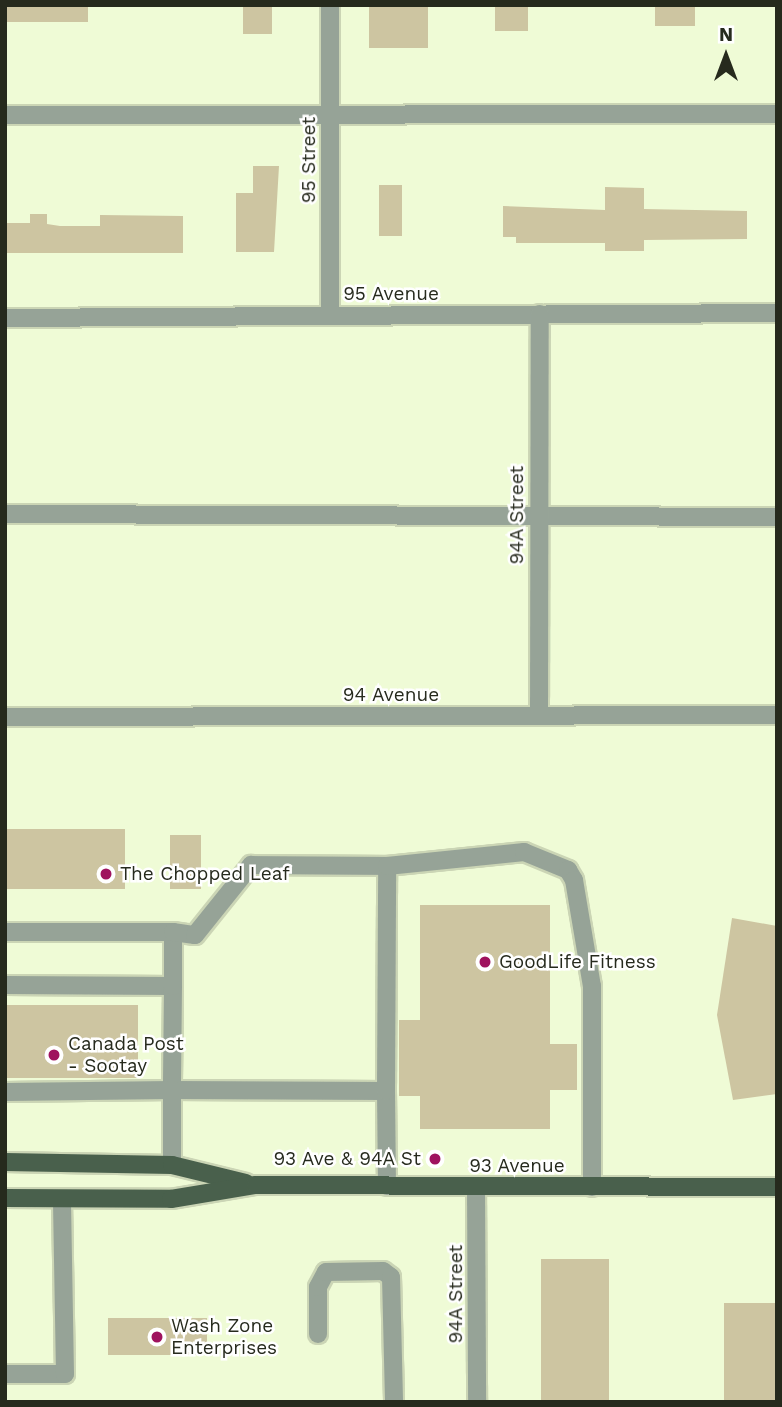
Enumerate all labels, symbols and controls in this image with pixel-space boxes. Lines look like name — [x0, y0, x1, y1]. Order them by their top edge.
north arrow — [691, 21, 761, 91]
text: N — [719, 23, 733, 46]
street label: 95 Street — [298, 117, 320, 203]
street label: 95 Avenue — [343, 283, 439, 305]
street label: 94A Street — [506, 465, 528, 565]
street label: 94 Avenue — [342, 684, 440, 706]
place label: The Chopped Leaf — [120, 863, 290, 885]
marker: The Chopped Leaf — [98, 866, 114, 882]
place label: GoodLife Fitness — [499, 951, 656, 973]
marker: GoodLife Fitness — [477, 954, 493, 970]
place label: Canada Post - Sootay — [68, 1033, 184, 1077]
marker: Canada Post - Sootay — [46, 1047, 62, 1063]
place label: 93 Ave & 94A St — [272, 1148, 421, 1170]
marker: 93 Ave & 94A St — [427, 1151, 443, 1167]
street label: 93 Avenue — [469, 1155, 565, 1177]
street label: 94A Street — [445, 1244, 467, 1344]
place label: Wash Zone Enterprises — [171, 1315, 277, 1359]
marker: Wash Zone Enterprises — [149, 1329, 165, 1345]

